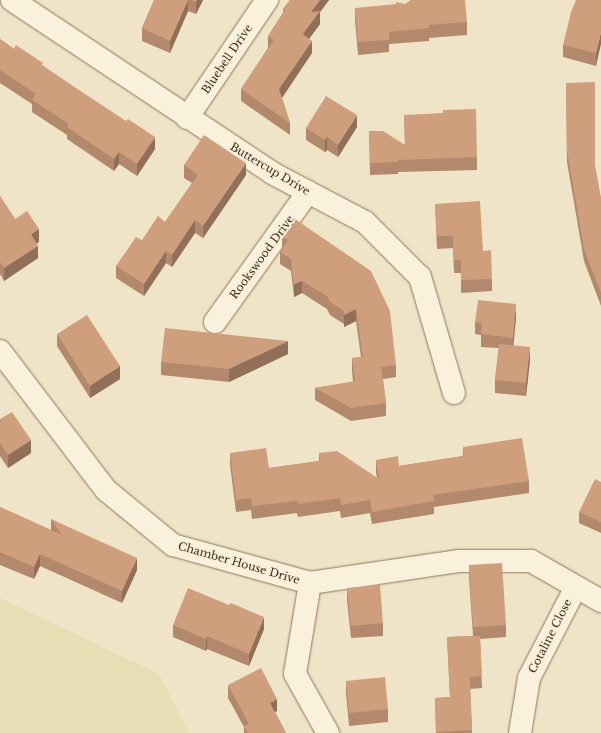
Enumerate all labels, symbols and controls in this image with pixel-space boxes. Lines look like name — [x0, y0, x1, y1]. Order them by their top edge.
street label: Bluebell Drive — [199, 22, 255, 96]
street label: Buttercup Drive — [228, 140, 312, 198]
street label: Rookswood Drive — [227, 213, 297, 301]
street label: Chamber House Drive — [176, 539, 302, 587]
street label: Cotaline Close — [526, 597, 574, 675]

